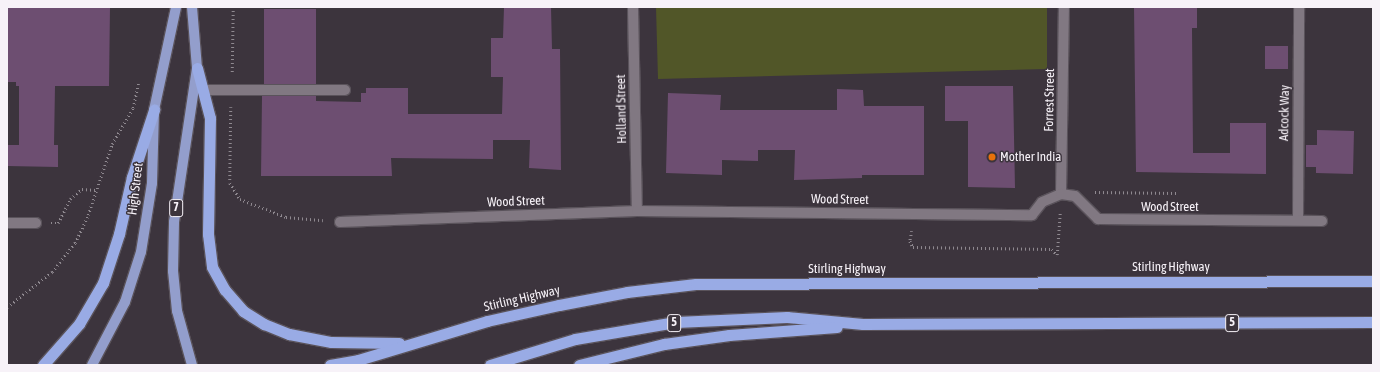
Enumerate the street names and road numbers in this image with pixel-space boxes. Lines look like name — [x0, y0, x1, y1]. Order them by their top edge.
street label: Forrest Street — [1042, 68, 1058, 132]
street label: Holland Street — [614, 74, 630, 144]
street label: Adcock Way — [1277, 85, 1293, 141]
street label: High Street — [125, 162, 147, 216]
street label: Wood Street — [811, 192, 869, 208]
street label: Wood Street — [487, 193, 545, 211]
road number: 7 — [169, 198, 183, 218]
street label: Wood Street — [1141, 199, 1199, 215]
street label: Stirling Highway — [1132, 259, 1210, 275]
street label: Stirling Highway — [808, 261, 886, 277]
street label: Stirling Highway — [482, 283, 562, 315]
road number: 5 — [667, 313, 681, 333]
road number: 5 — [1225, 313, 1239, 333]

